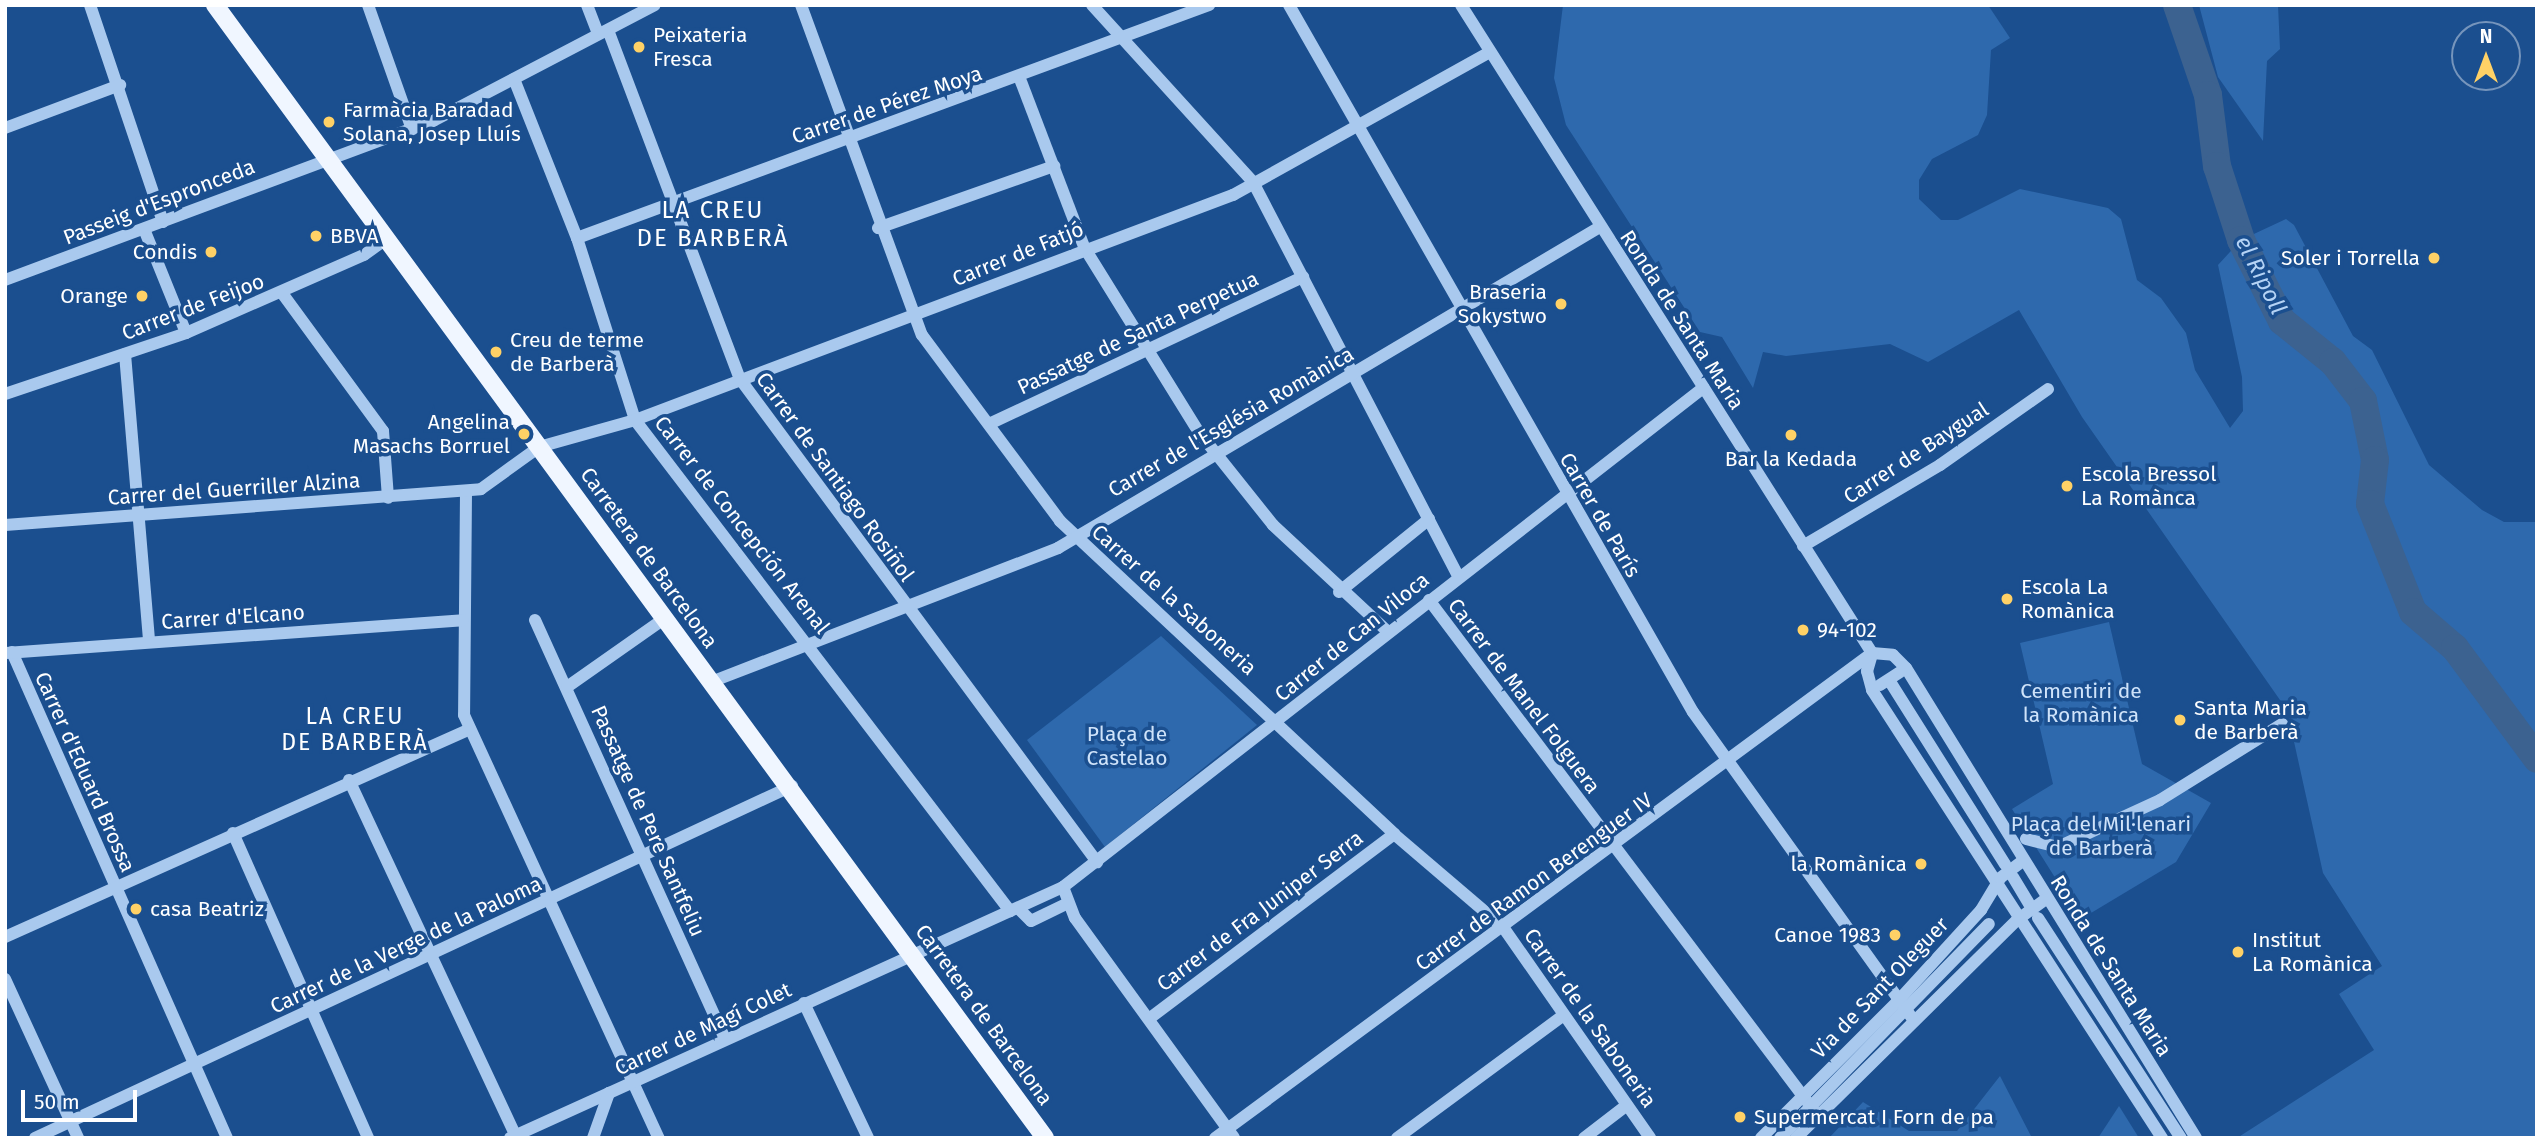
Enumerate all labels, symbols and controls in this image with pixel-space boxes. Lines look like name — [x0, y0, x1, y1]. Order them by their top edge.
north arrow — [2451, 21, 2521, 91]
place label: Peixateria Fresca — [653, 22, 747, 72]
text: N — [2480, 25, 2492, 48]
marker: Peixateria Fresca — [631, 39, 647, 55]
street label: Carrer de Pérez Moya — [788, 61, 986, 149]
place label: Farmàcia Baradad Solana, Josep Lluís — [343, 97, 521, 147]
marker: Farmàcia Baradad Solana, Josep Lluís — [321, 114, 337, 130]
street label: Passeig d'Espronceda — [60, 154, 258, 250]
district label: LA CREU DE BARBERÀ — [638, 197, 788, 253]
street label: Carrer de Fatjó — [949, 216, 1087, 292]
place label: BBVA — [330, 223, 379, 249]
street label: Ronda de Santa Maria — [1615, 226, 1749, 414]
marker: BBVA — [308, 228, 324, 244]
water label: el Ripoll — [2230, 231, 2292, 319]
place label: Condis — [133, 239, 197, 265]
marker: Condis — [203, 244, 219, 260]
place label: Soler i Torrella — [2281, 245, 2420, 271]
marker: Soler i Torrella — [2426, 250, 2442, 266]
street label: Passatge de Santa Perpetua — [1013, 266, 1263, 400]
street label: Carrer de Feijoo — [118, 268, 268, 346]
place label: Braseria Sokystwo — [1458, 279, 1547, 329]
place label: Orange — [60, 283, 128, 309]
marker: Orange — [134, 288, 150, 304]
marker: Braseria Sokystwo — [1553, 296, 1569, 312]
place label: Creu de terme de Barberà — [510, 327, 644, 377]
street label: Carrer de l'Església Romànica — [1104, 341, 1358, 503]
marker: Creu de terme de Barberà — [488, 344, 504, 360]
street label: Carrer de Santiago Rosiñol — [751, 367, 919, 587]
street label: Carrer de Baygual — [1839, 397, 1993, 509]
place label: Angelina Masachs Borruel — [353, 409, 510, 459]
street label: Carrer de Concepción Arenal — [649, 411, 835, 639]
marker: Angelina Masachs Borruel — [516, 426, 532, 442]
marker: Bar la Kedada — [1783, 427, 1799, 443]
place label: Bar la Kedada — [1725, 446, 1857, 472]
street label: Carrer de París — [1554, 448, 1646, 582]
place label: Escola Bressol La Romànca — [2081, 461, 2216, 511]
street label: Carretera de Barcelona — [575, 463, 723, 653]
street label: Carrer del Guerriller Alzina — [107, 468, 361, 510]
marker: Escola Bressol La Romànca — [2059, 478, 2075, 494]
street label: Carrer de la Saboneria — [1086, 519, 1262, 681]
street label: Carrer de Can Viloca — [1270, 567, 1434, 707]
place label: Escola La Romànica — [2021, 574, 2115, 624]
marker: Escola La Romànica — [1999, 591, 2015, 607]
street label: Carrer de Manel Folguera — [1442, 594, 1606, 798]
street label: Carrer d'Elcano — [160, 599, 306, 635]
place label: 94-102 — [1817, 617, 1877, 643]
marker: 94-102 — [1795, 622, 1811, 638]
street label: Carrer d'Eduard Brossa — [29, 668, 141, 876]
park label: Cementiri de la Romànica — [2020, 678, 2142, 728]
place label: Santa Maria de Barberà — [2194, 695, 2307, 745]
district label: LA CREU DE BARBERÀ — [282, 702, 428, 756]
street label: Passatge de Pere Santfeliu — [586, 702, 710, 940]
marker: Santa Maria de Barberà — [2172, 712, 2188, 728]
park label: Plaça de Castelao — [1086, 721, 1168, 771]
street label: Carrer de Ramon Berenguer IV — [1411, 788, 1657, 976]
park label: Plaça del Mil·lenari de Barberà — [2011, 811, 2191, 861]
street label: Carrer de Fra Juniper Serra — [1152, 825, 1368, 997]
place label: la Romànica — [1790, 851, 1907, 877]
marker: la Romànica — [1913, 856, 1929, 872]
street label: Carrer de la Verge de la Paloma — [266, 871, 546, 1019]
street label: Ronda de Santa Maria — [2045, 871, 2177, 1061]
place label: casa Beatriz — [150, 896, 264, 922]
marker: casa Beatriz — [128, 901, 144, 917]
street label: Via de Sant Oleguer — [1806, 912, 1954, 1064]
street label: Carretera de Barcelona — [910, 920, 1058, 1110]
place label: Canoe 1983 — [1774, 922, 1881, 948]
street label: Carrer de la Saboneria — [1519, 923, 1661, 1113]
marker: Canoe 1983 — [1887, 927, 1903, 943]
place label: Institut La Romànica — [2252, 927, 2373, 977]
marker: Institut La Romànica — [2230, 944, 2246, 960]
street label: Carrer de Magí Colet — [611, 977, 795, 1081]
scale bar — [24, 1076, 140, 1120]
text: 50 m — [34, 1089, 80, 1115]
place label: Supermercat I Forn de pa — [1754, 1104, 1994, 1130]
marker: Supermercat I Forn de pa — [1732, 1109, 1748, 1125]

